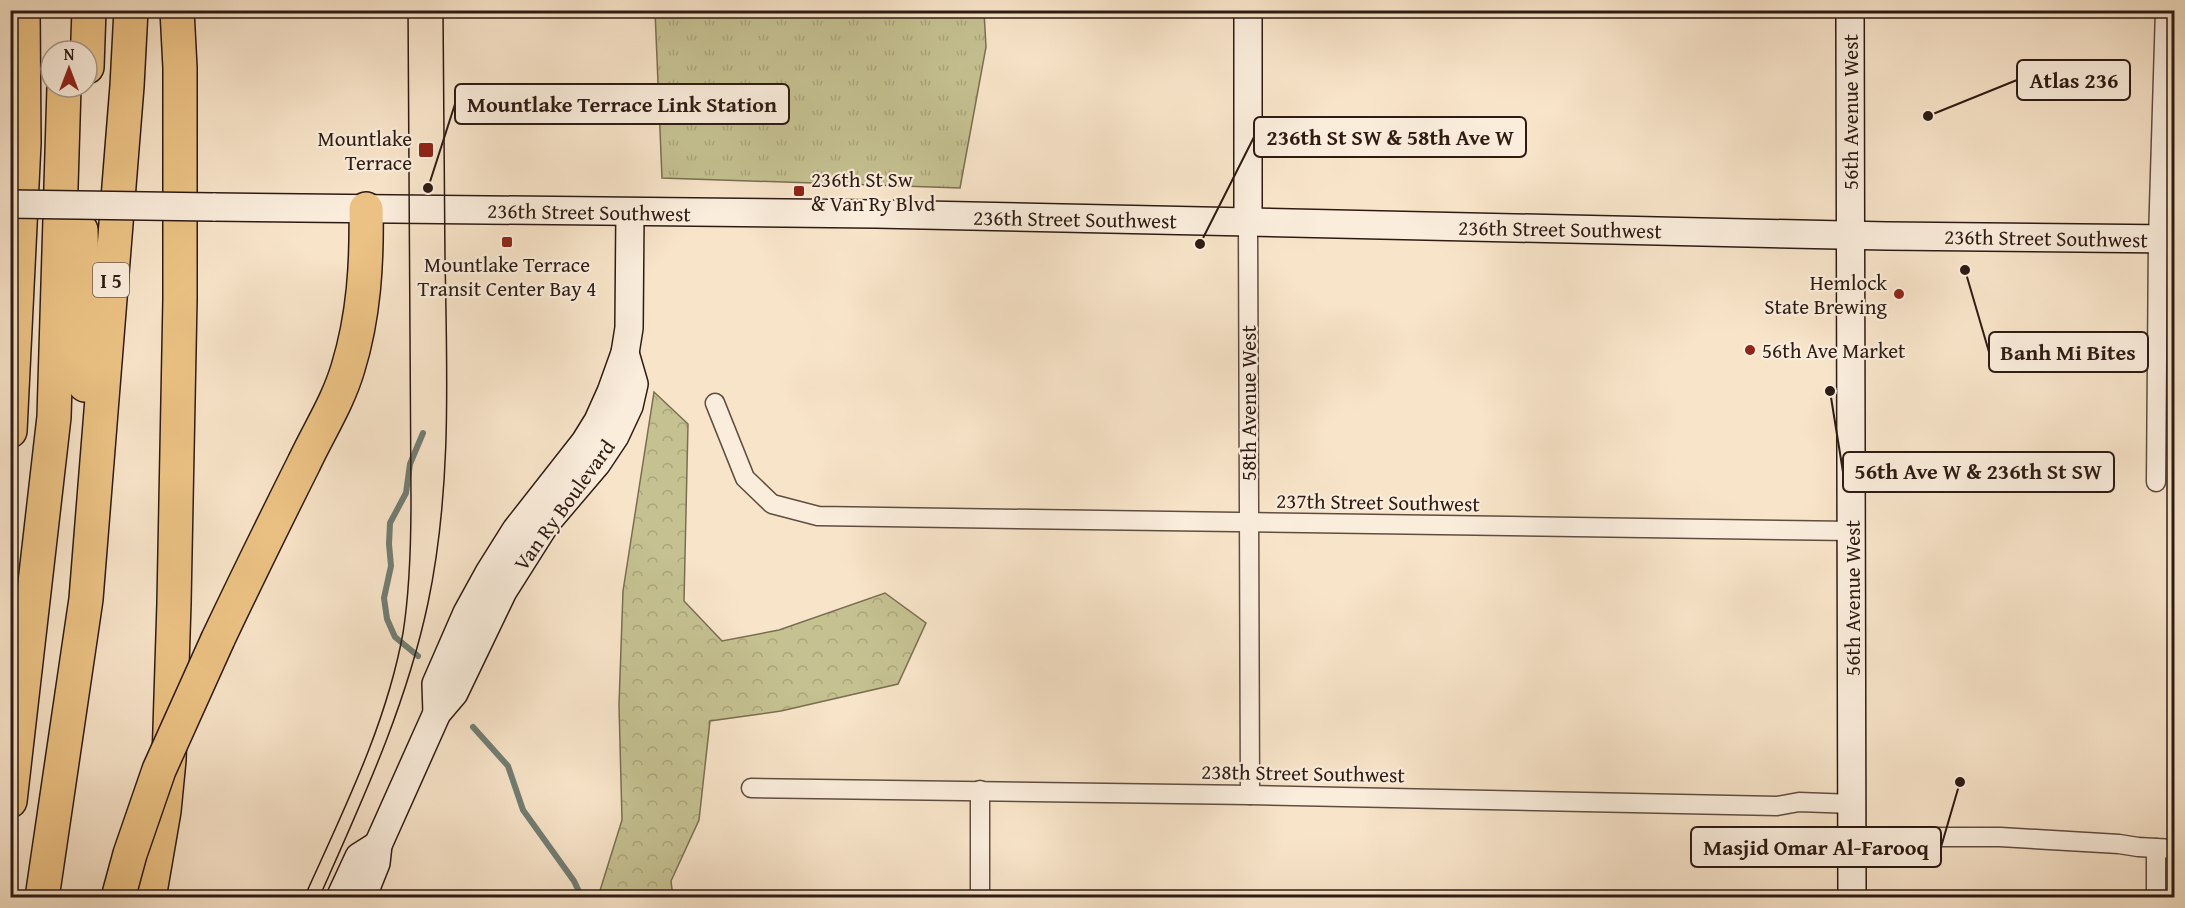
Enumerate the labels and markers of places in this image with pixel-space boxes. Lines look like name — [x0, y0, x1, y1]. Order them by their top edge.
callout: Atlas 236 — [2017, 60, 2130, 100]
callout: Mountlake Terrace Link Station — [455, 84, 789, 124]
callout: 236th St SW & 58th Ave W — [1254, 117, 1526, 157]
place label: Mountlake Terrace — [318, 123, 412, 178]
marker: Mountlake Terrace — [417, 141, 435, 159]
place label: 236th St Sw & Van Ry Blvd — [811, 164, 936, 219]
marker: 236th St Sw & Van Ry Blvd — [792, 184, 806, 198]
marker: Mountlake Terrace Transit Center Bay 4 — [500, 235, 514, 249]
place label: Mountlake Terrace Transit Center Bay 4 — [418, 249, 596, 304]
place label: Hemlock State Brewing — [1764, 267, 1888, 322]
marker: Hemlock State Brewing — [1892, 287, 1906, 301]
callout: Banh Mi Bites — [1989, 332, 2148, 372]
place label: 56th Ave Market — [1762, 335, 1906, 366]
marker: 56th Ave Market — [1743, 343, 1757, 357]
callout: 56th Ave W & 236th St SW — [1843, 452, 2114, 492]
callout: Masjid Omar Al-Farooq — [1691, 827, 1941, 867]

